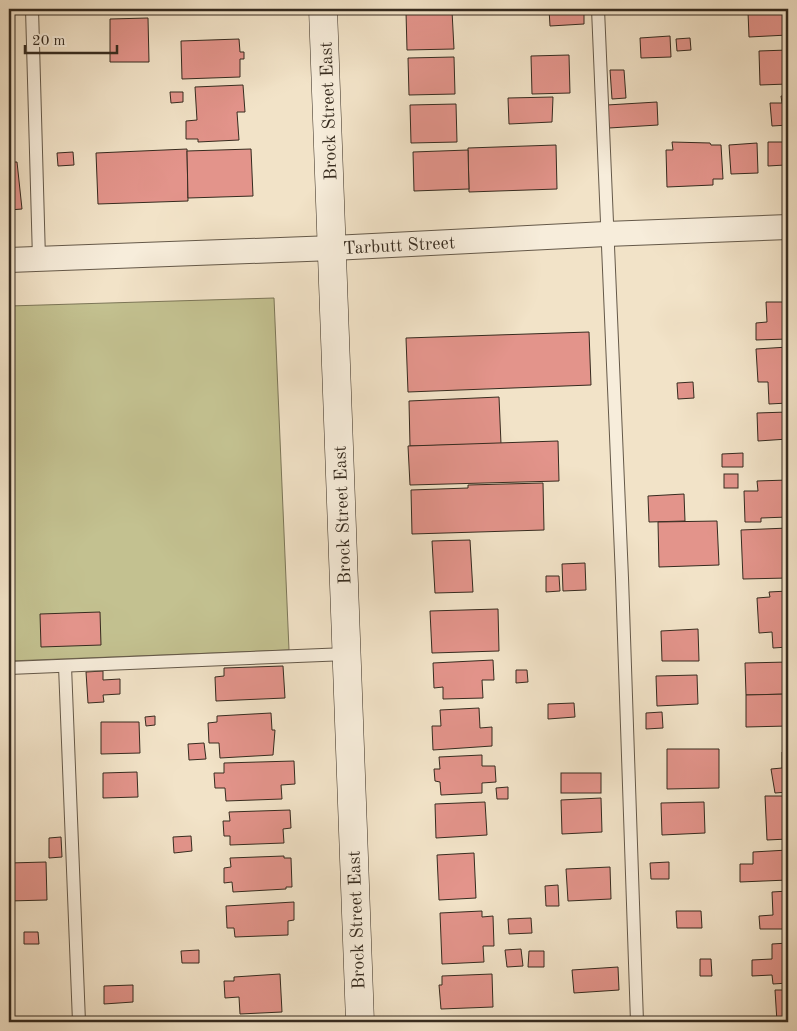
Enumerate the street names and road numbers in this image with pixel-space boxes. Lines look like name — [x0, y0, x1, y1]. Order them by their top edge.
street label: Brock Street East — [318, 41, 340, 181]
street label: Tarbutt Street — [342, 234, 456, 258]
street label: Brock Street East — [332, 445, 354, 585]
street label: Brock Street East — [346, 850, 368, 990]

